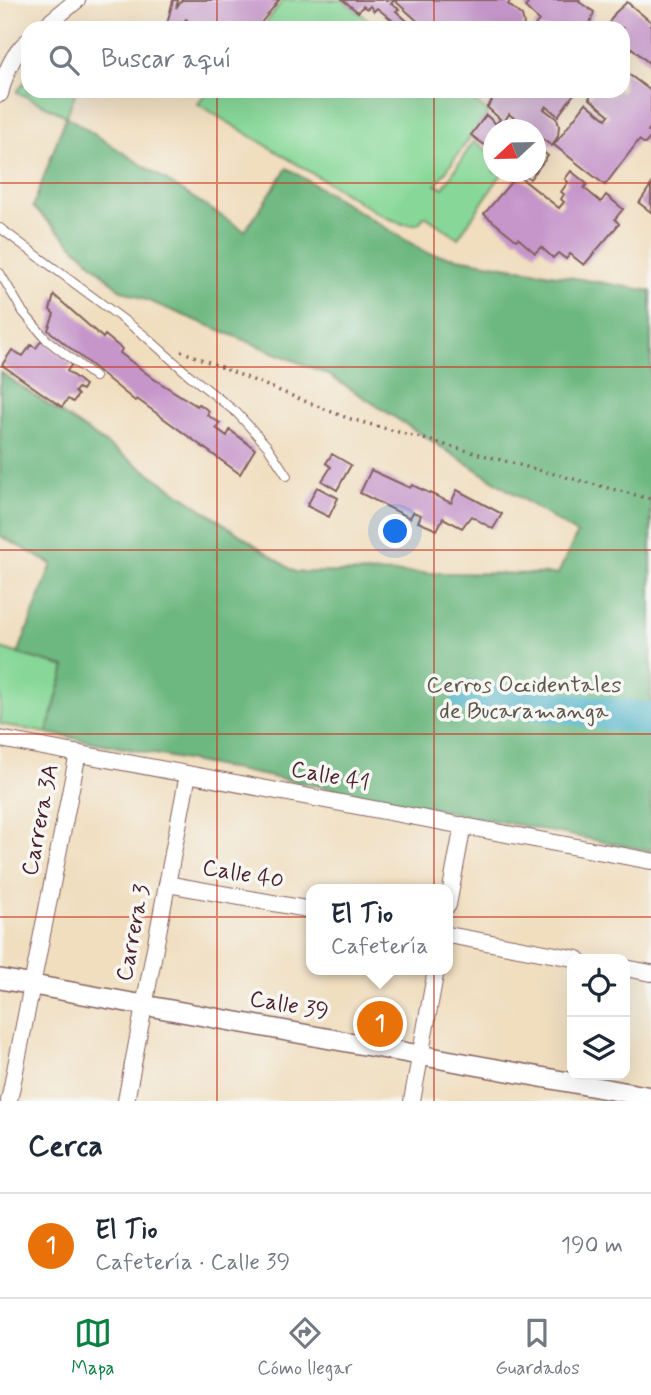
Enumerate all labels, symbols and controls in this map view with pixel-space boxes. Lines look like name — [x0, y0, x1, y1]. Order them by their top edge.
search box — [21, 21, 630, 98]
icon: search — [45, 41, 83, 79]
text: Buscar aquí — [101, 43, 232, 77]
north arrow — [483, 119, 546, 182]
your location — [378, 514, 412, 548]
park label: Cerros Occidentales de Bucaramanga — [426, 671, 622, 727]
street label: Calle 41 — [288, 755, 372, 799]
street label: Carrera 3A — [15, 762, 67, 878]
street label: Calle 40 — [200, 853, 286, 897]
street label: Carrera 3 — [110, 882, 158, 984]
popup — [306, 884, 453, 975]
text: El Tio — [331, 898, 393, 932]
text: Cafetería — [331, 932, 428, 962]
map controls — [567, 954, 630, 1080]
button: locate — [567, 954, 630, 1017]
street label: Calle 39 — [247, 984, 331, 1028]
pin: 1 — [357, 998, 403, 1050]
button: layers — [567, 1017, 630, 1080]
text: Cerca — [28, 1127, 103, 1166]
text: El Tio — [95, 1214, 157, 1248]
text: 1 — [46, 1231, 56, 1261]
text: 190 m — [561, 1231, 623, 1261]
text: Cafetería · Calle 39 — [95, 1248, 290, 1278]
tab: Mapa — [71, 1314, 115, 1381]
tab: Cómo llegar — [257, 1314, 352, 1381]
tab: Guardados — [495, 1314, 580, 1381]

